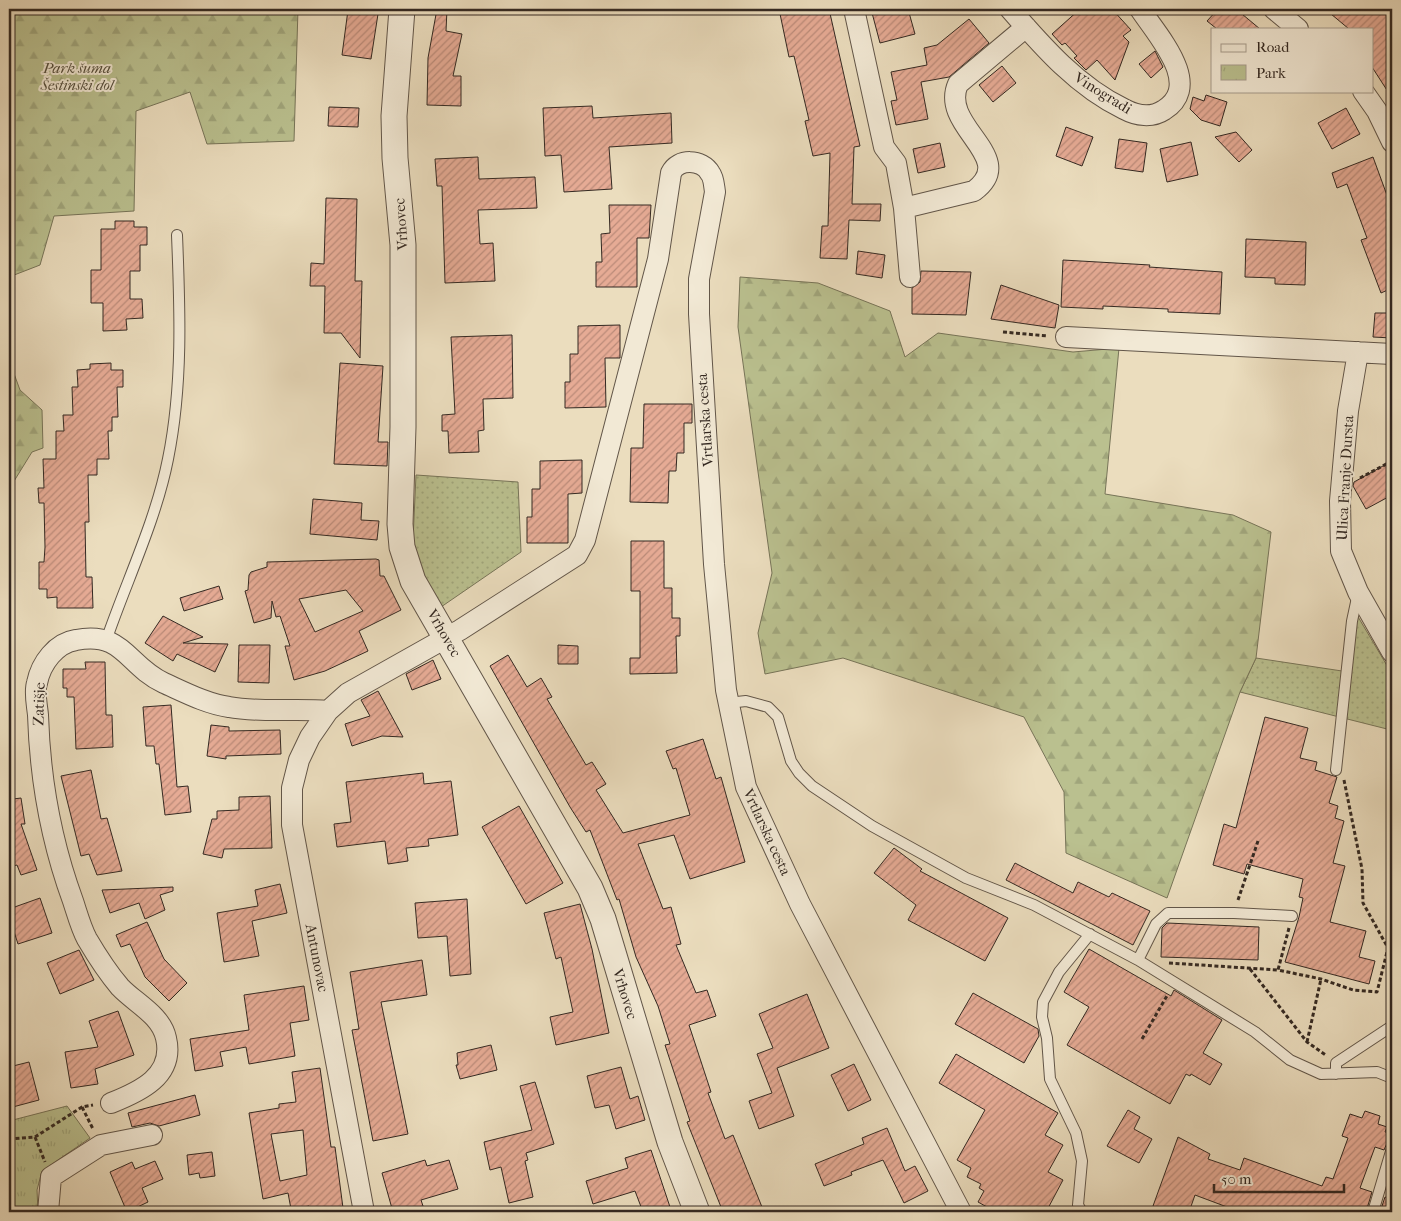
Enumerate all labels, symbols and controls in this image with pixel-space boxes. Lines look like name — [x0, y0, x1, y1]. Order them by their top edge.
legend — [1211, 28, 1374, 92]
text: Road — [1256, 38, 1290, 56]
park label: Park šuma Šestinski dol — [40, 59, 116, 94]
text: Park — [1256, 64, 1286, 82]
street label: Vinogradi — [1070, 68, 1136, 118]
street label: Vrhovec — [390, 197, 412, 252]
street label: Vrtlarska cesta — [693, 372, 717, 468]
street label: Ulica Franje Dursta — [1333, 414, 1357, 541]
street label: Vrhovec — [423, 605, 465, 660]
street label: Zatišje — [29, 681, 49, 726]
street label: Vrtlarska cesta — [739, 785, 795, 879]
street label: Antunovac — [301, 921, 332, 994]
street label: Vrhovec — [608, 965, 641, 1022]
scale bar — [1214, 1161, 1344, 1193]
text: 50 m — [1221, 1170, 1252, 1188]

